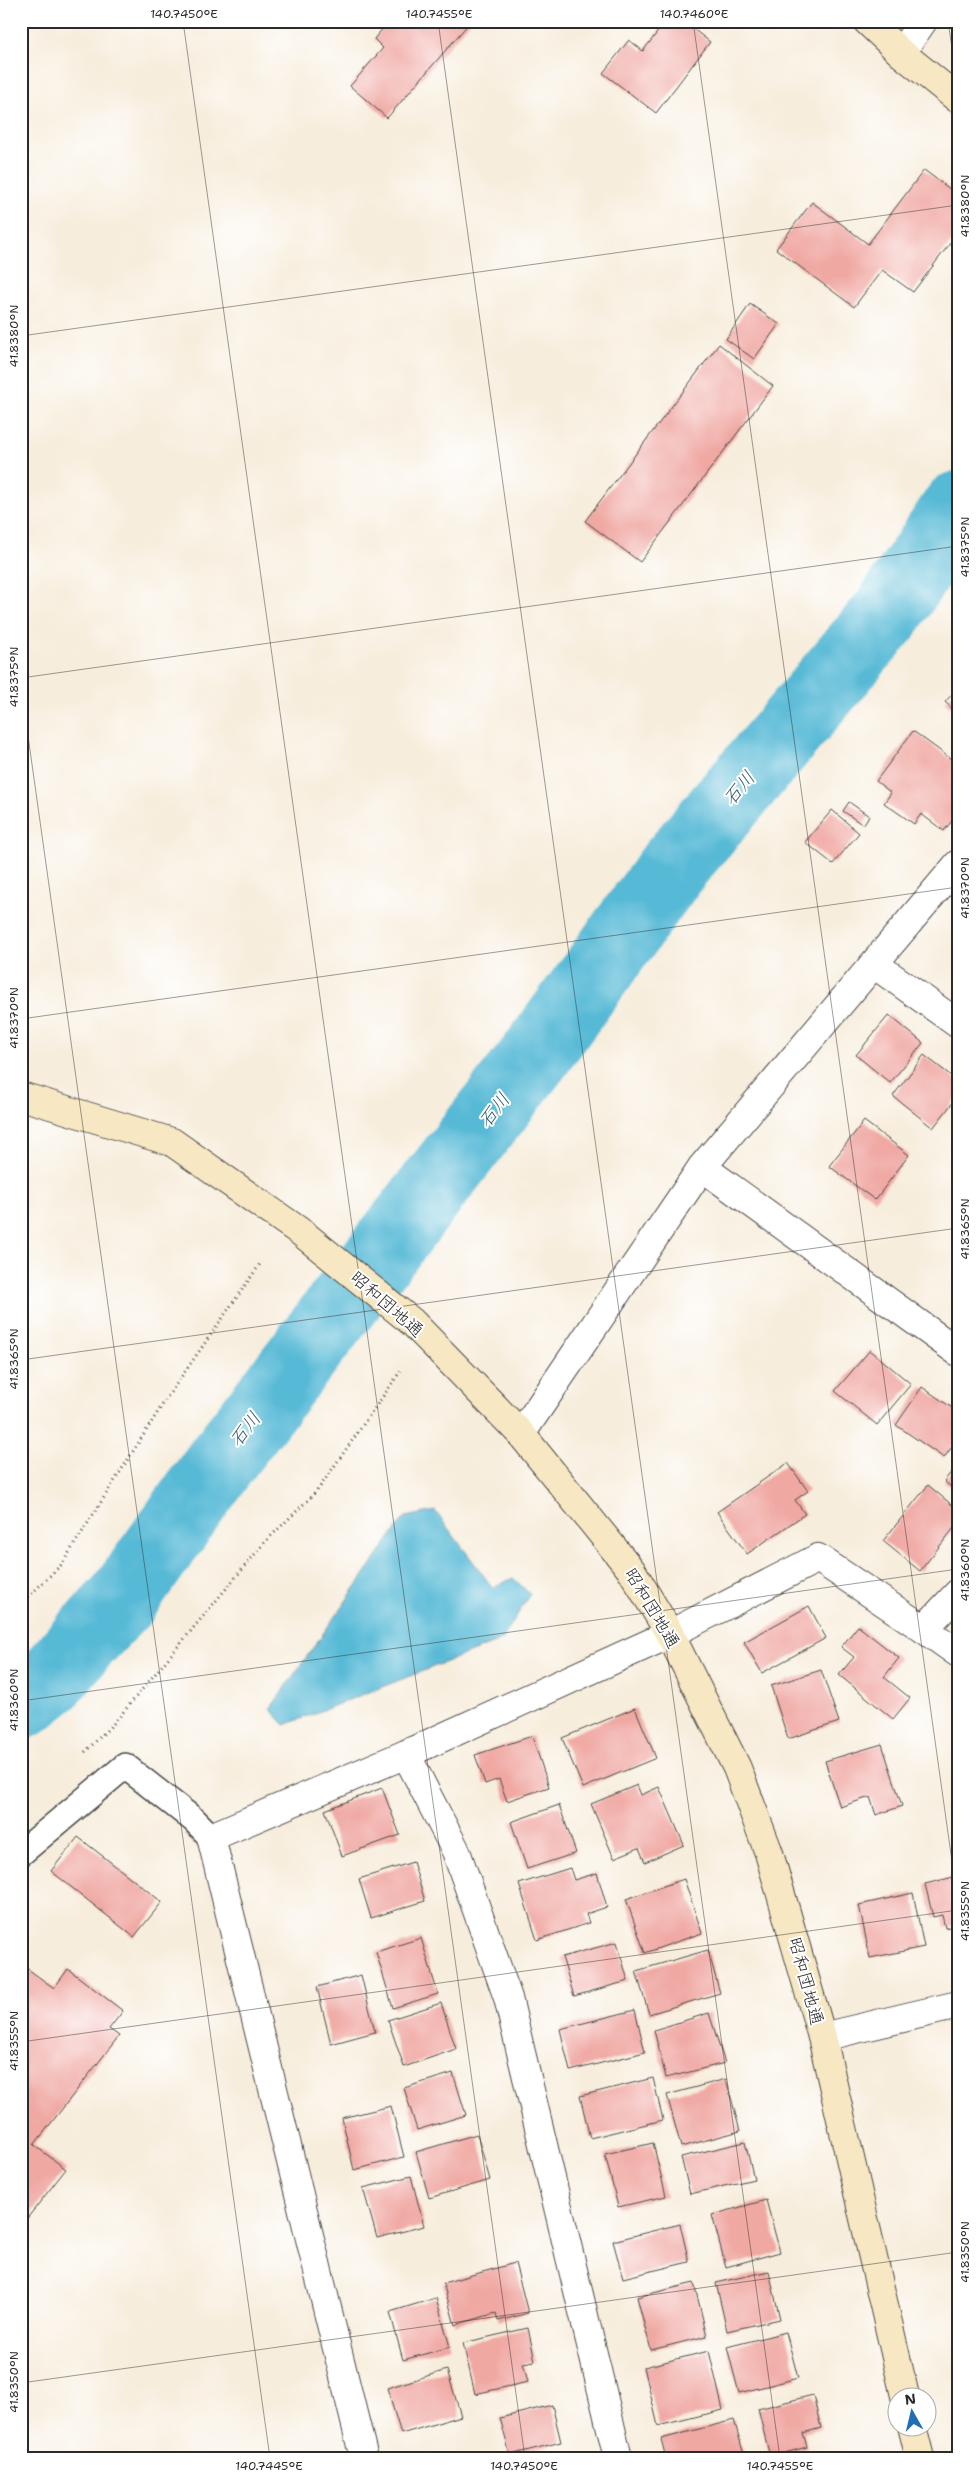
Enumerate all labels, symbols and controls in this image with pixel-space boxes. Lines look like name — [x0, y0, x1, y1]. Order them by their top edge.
text: 140.7450°E — [150, 6, 218, 22]
text: 140.7455°E — [406, 6, 472, 22]
text: 140.7460°E — [660, 6, 728, 22]
text: 41.8380°N — [957, 175, 973, 237]
text: 41.8380°N — [6, 305, 22, 367]
text: 41.8375°N — [957, 517, 973, 577]
text: 41.8375°N — [6, 647, 22, 707]
water label: 石川 — [717, 765, 761, 811]
text: 41.8370°N — [957, 857, 973, 919]
text: 41.8370°N — [6, 987, 22, 1049]
water label: 石川 — [472, 1087, 516, 1133]
text: 41.8365°N — [957, 1198, 973, 1260]
street label: 昭和団地通 — [345, 1265, 429, 1343]
text: 41.8365°N — [6, 1328, 22, 1390]
water label: 石川 — [223, 1406, 267, 1452]
text: 41.8360°N — [957, 1539, 973, 1601]
street label: 昭和団地通 — [619, 1563, 685, 1653]
text: 41.8360°N — [6, 1669, 22, 1731]
text: 41.8355°N — [957, 1881, 973, 1941]
street label: 昭和団地通 — [783, 1934, 829, 2028]
text: 41.8355°N — [6, 2011, 22, 2071]
text: 41.8350°N — [957, 2221, 973, 2283]
text: 41.8350°N — [6, 2351, 22, 2413]
north arrow — [886, 2386, 936, 2436]
text: N — [903, 2389, 917, 2409]
text: 140.7445°E — [235, 2458, 303, 2474]
text: 140.7450°E — [490, 2458, 558, 2474]
text: 140.7455°E — [747, 2458, 813, 2474]

